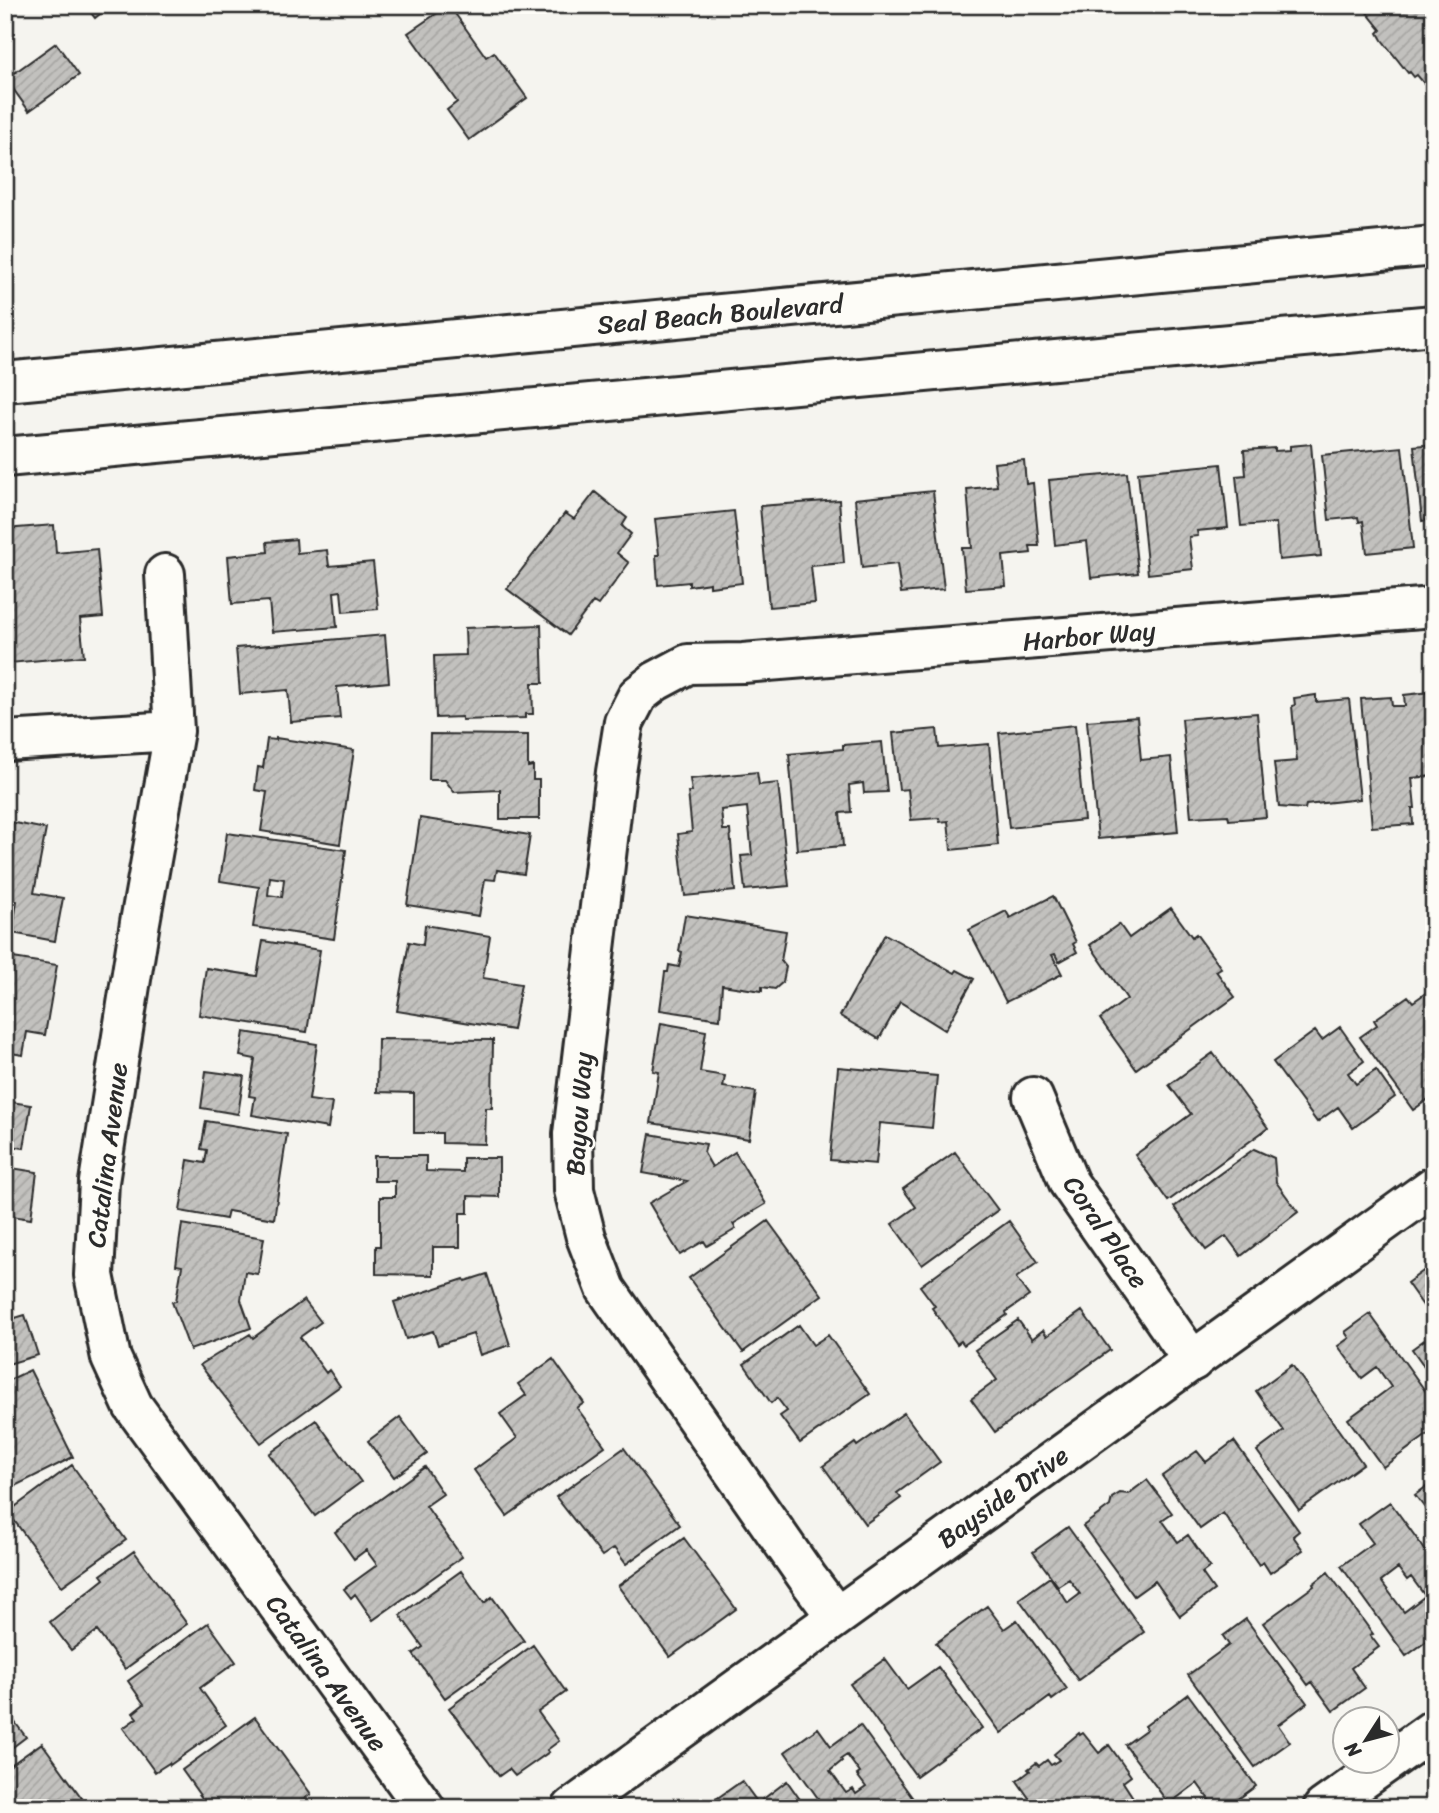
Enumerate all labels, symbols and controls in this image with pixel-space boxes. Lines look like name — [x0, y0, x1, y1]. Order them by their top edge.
street label: Seal Beach Boulevard — [595, 280, 847, 348]
street label: Harbor Way — [1021, 607, 1158, 665]
street label: Bayou Way — [552, 1050, 606, 1177]
street label: Catalina Avenue — [73, 1060, 141, 1250]
street label: Coral Place — [1051, 1166, 1161, 1298]
street label: Bayside Drive — [927, 1433, 1079, 1561]
street label: Catalina Avenue — [254, 1584, 400, 1762]
north arrow — [1330, 1704, 1400, 1774]
text: N — [1335, 1734, 1370, 1766]

